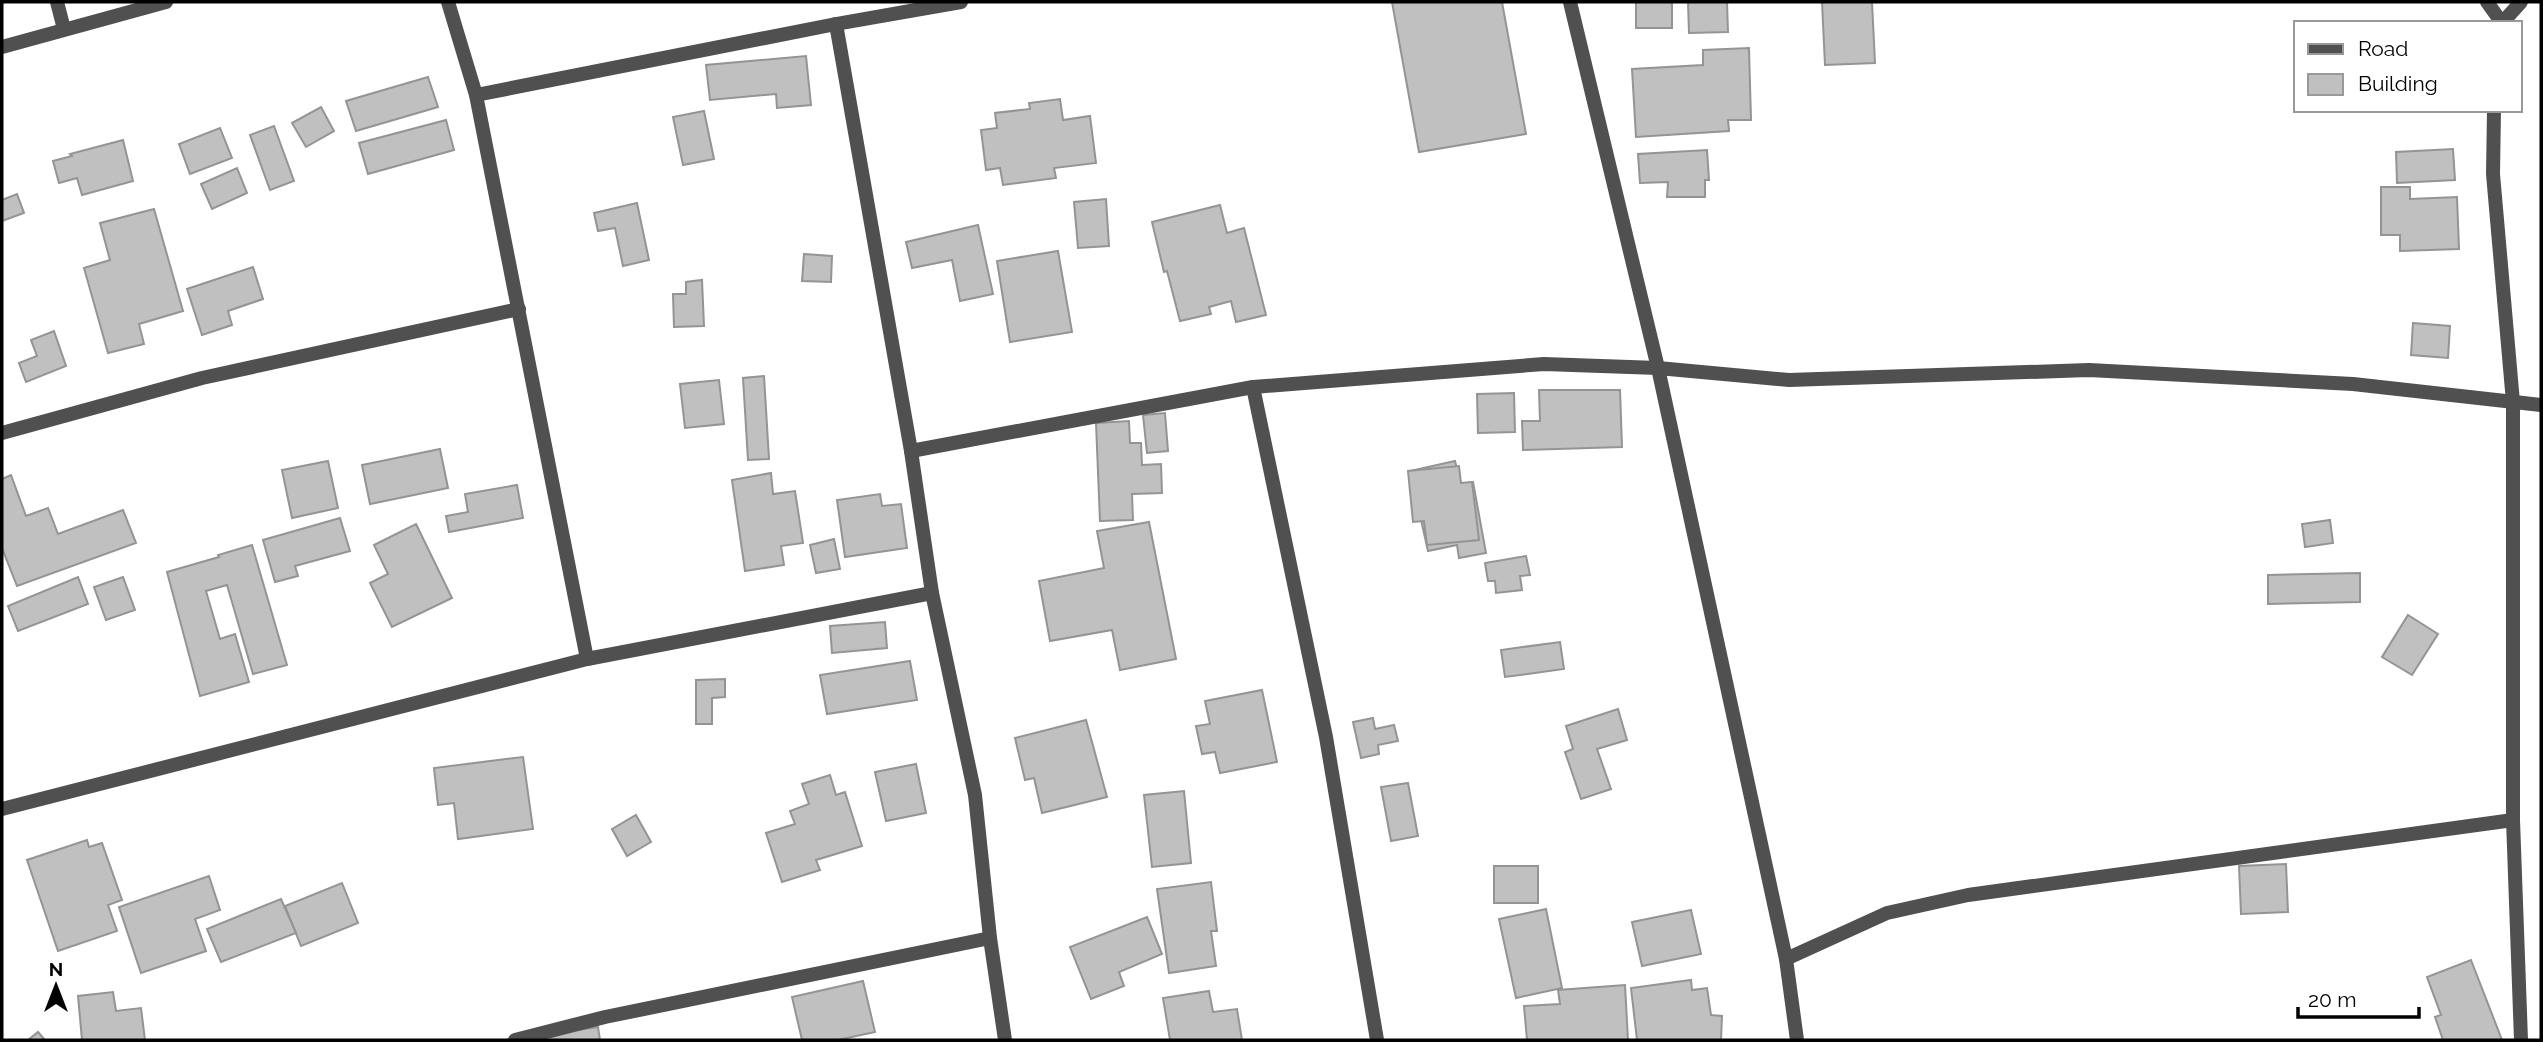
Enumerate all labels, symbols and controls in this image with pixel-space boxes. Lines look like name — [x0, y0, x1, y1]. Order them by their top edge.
legend — [2294, 21, 2522, 112]
text: Road — [2358, 36, 2408, 61]
text: Building — [2358, 71, 2438, 96]
north arrow — [21, 951, 91, 1021]
text: N — [49, 958, 63, 980]
scale bar — [2298, 976, 2419, 1020]
text: 20 m — [2308, 987, 2356, 1012]

